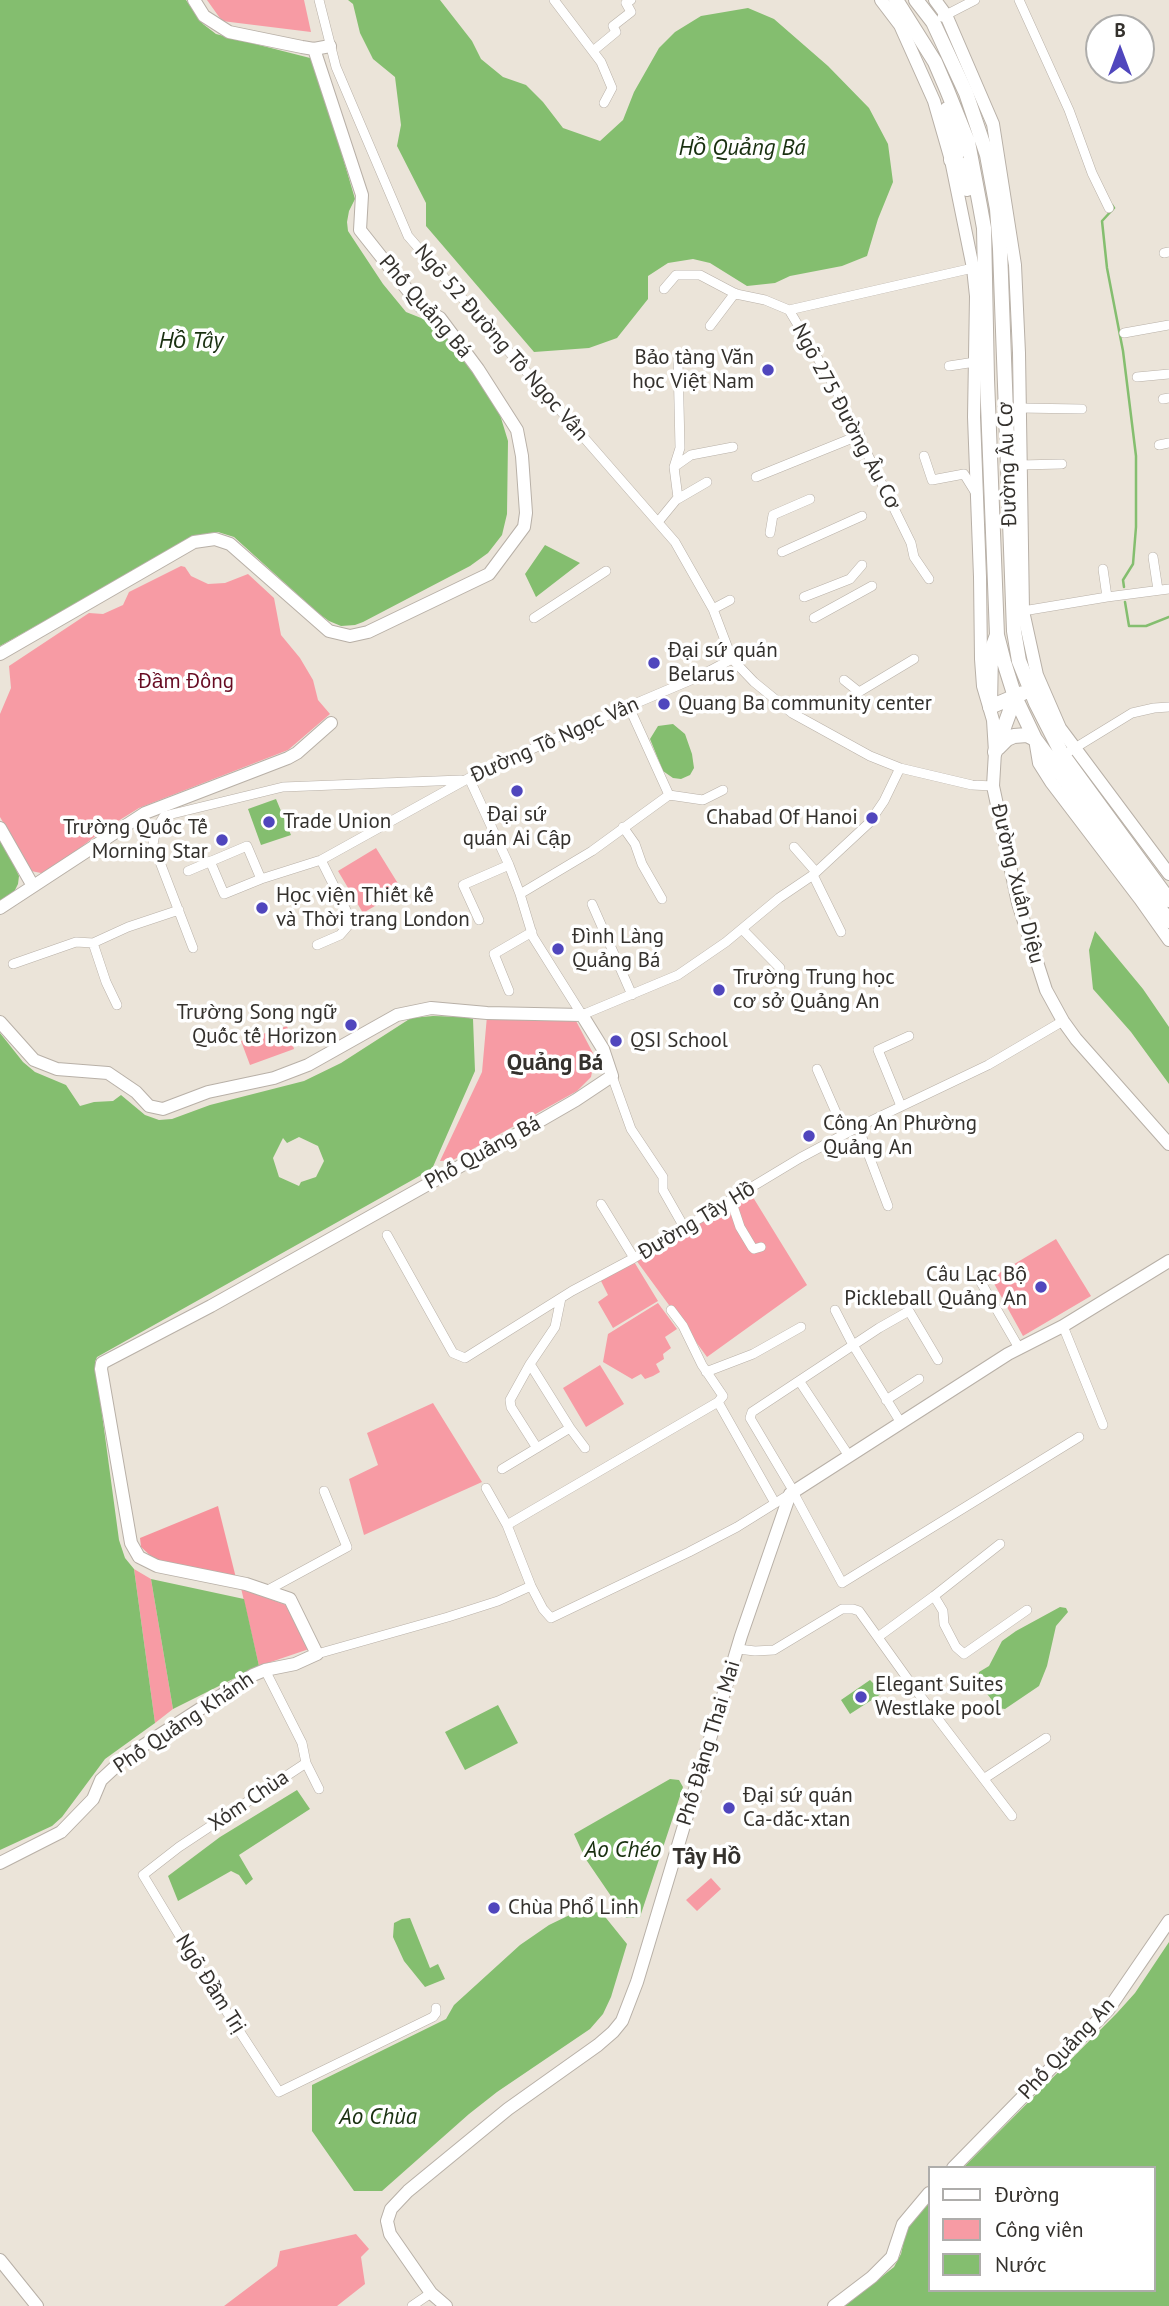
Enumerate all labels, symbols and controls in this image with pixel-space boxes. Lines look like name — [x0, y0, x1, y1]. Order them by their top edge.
north arrow — [1085, 14, 1155, 84]
text: B — [1114, 18, 1126, 42]
water label: Hồ Quảng Bá — [679, 134, 805, 162]
street label: Ngõ 52 Đường Tô Ngọc Vân — [409, 240, 593, 446]
street label: Phố Quảng Bá — [373, 250, 477, 364]
street label: Ngõ 275 Đường Âu Cơ — [786, 320, 906, 514]
water label: Hồ Tây — [159, 327, 223, 355]
place label: Bảo tàng Văn học Việt Nam — [632, 345, 754, 395]
marker: Bảo tàng Văn học Việt Nam — [760, 362, 776, 378]
street label: Đường Âu Cơ — [993, 401, 1023, 527]
place label: Đại sứ quán Belarus — [668, 638, 778, 688]
marker: Đại sứ quán Belarus — [646, 655, 662, 671]
park label: Đầm Đông — [138, 669, 234, 695]
place label: Quang Ba community center — [678, 691, 932, 717]
street label: Đường Tô Ngọc Vân — [467, 692, 643, 788]
marker: Quang Ba community center — [656, 696, 672, 712]
marker: Đại sứ quán Ai Cập — [509, 783, 525, 799]
place label: Đại sứ quán Ai Cập — [463, 802, 571, 852]
street label: Đường Xuân Diệu — [985, 802, 1049, 966]
place label: Chabad Of Hanoi — [706, 805, 858, 831]
place label: Trade Union — [283, 809, 391, 835]
marker: Chabad Of Hanoi — [864, 810, 880, 826]
marker: Trade Union — [261, 814, 277, 830]
place label: Trường Quốc Tế Morning Star — [63, 815, 208, 865]
marker: Trường Quốc Tế Morning Star — [214, 832, 230, 848]
place label: Học viện Thiết kế và Thời trang London — [276, 883, 470, 933]
marker: Học viện Thiết kế và Thời trang London — [254, 900, 270, 916]
place label: Đình Làng Quảng Bá — [572, 924, 664, 974]
marker: Đình Làng Quảng Bá — [550, 941, 566, 957]
place label: Trường Trung học cơ sở Quảng An — [733, 965, 895, 1015]
marker: Trường Trung học cơ sở Quảng An — [711, 982, 727, 998]
place label: Trường Song ngữ Quốc tế Horizon — [177, 1000, 337, 1050]
marker: Trường Song ngữ Quốc tế Horizon — [343, 1017, 359, 1033]
place label: QSI School — [630, 1028, 728, 1054]
marker: QSI School — [608, 1033, 624, 1049]
district label: Quảng Bá — [507, 1049, 603, 1077]
street label: Phố Quảng Bá — [421, 1111, 545, 1195]
place label: Công An Phường Quảng An — [823, 1111, 977, 1161]
marker: Công An Phường Quảng An — [801, 1128, 817, 1144]
street label: Đường Tây Hồ — [634, 1176, 760, 1266]
place label: Câu Lạc Bộ Pickleball Quảng An — [844, 1262, 1027, 1312]
marker: Câu Lạc Bộ Pickleball Quảng An — [1033, 1279, 1049, 1295]
street label: Phố Đặng Thai Mai — [672, 1657, 746, 1829]
street label: Phố Quảng Khánh — [109, 1667, 259, 1779]
place label: Elegant Suites Westlake pool — [875, 1672, 1003, 1722]
marker: Elegant Suites Westlake pool — [853, 1689, 869, 1705]
street label: Xóm Chùa — [204, 1765, 294, 1837]
place label: Đại sứ quán Ca-dắc-xtan — [743, 1783, 853, 1833]
marker: Đại sứ quán Ca-dắc-xtan — [721, 1800, 737, 1816]
water label: Ao Chéo — [584, 1836, 662, 1864]
district label: Tây Hồ — [673, 1843, 741, 1871]
place label: Chùa Phổ Linh — [508, 1895, 639, 1921]
marker: Chùa Phổ Linh — [486, 1900, 502, 1916]
street label: Ngõ Đầm Trị — [170, 1930, 250, 2038]
street label: Phố Quảng An — [1014, 1993, 1120, 2105]
water label: Ao Chùa — [339, 2103, 417, 2131]
legend — [928, 2166, 1155, 2292]
text: Đường — [995, 2181, 1059, 2208]
text: Công viên — [995, 2216, 1084, 2243]
text: Nước — [995, 2251, 1046, 2278]

